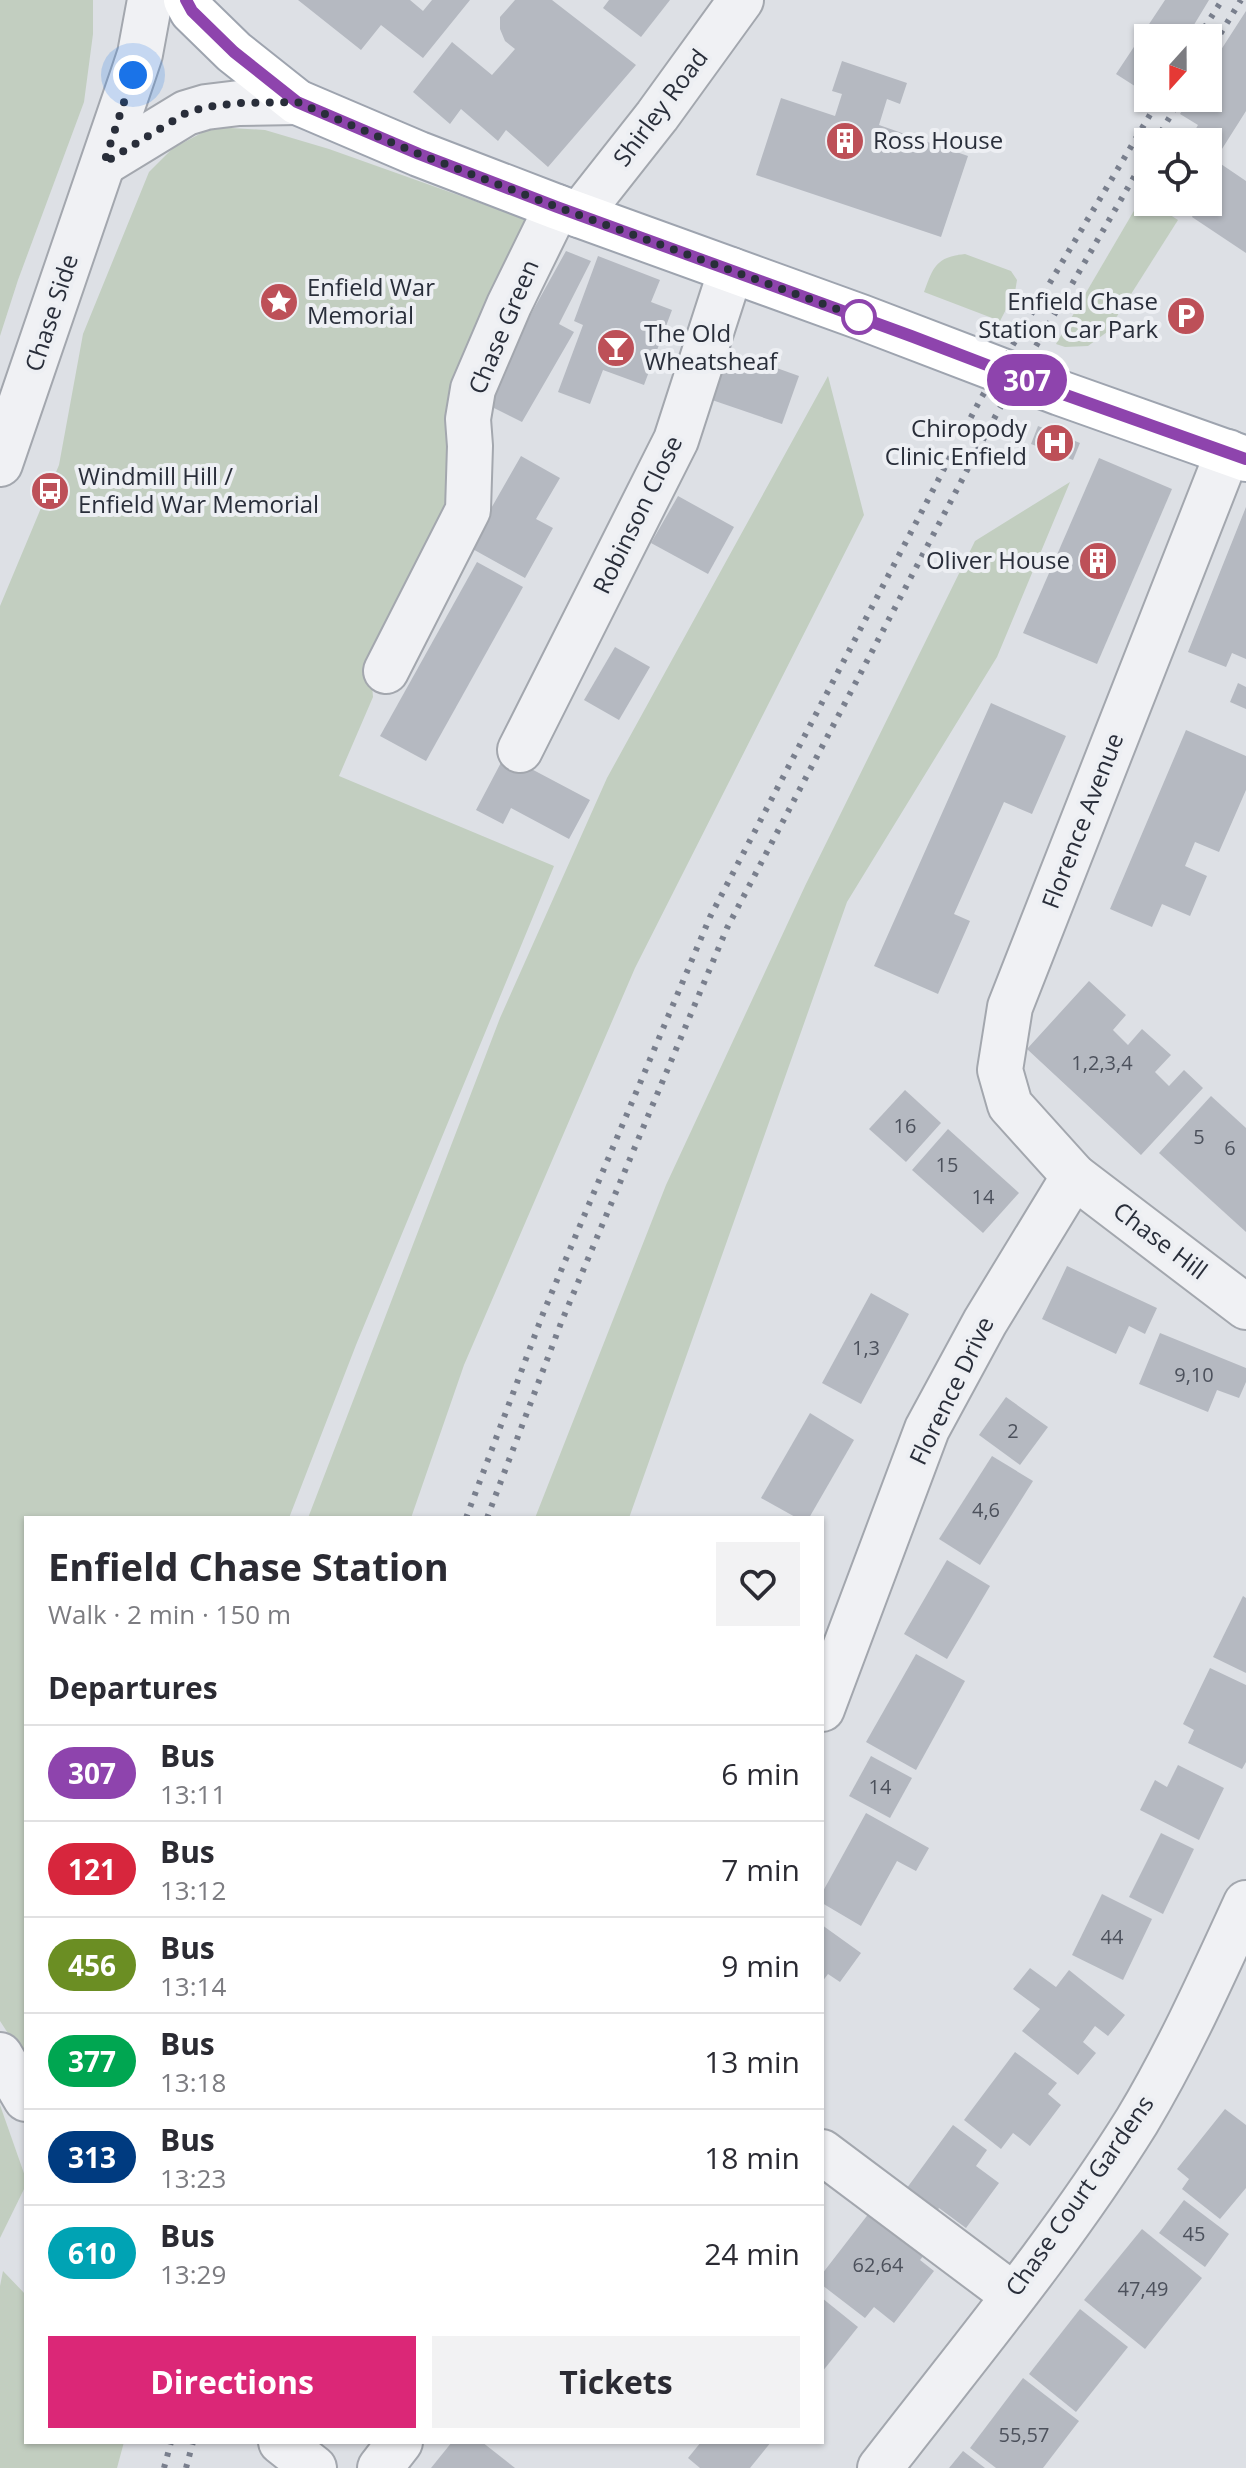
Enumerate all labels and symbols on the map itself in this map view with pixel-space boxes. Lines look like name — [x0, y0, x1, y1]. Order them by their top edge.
north arrow — [1134, 24, 1222, 112]
street label: Shirley Road — [605, 42, 715, 172]
your location — [113, 55, 153, 95]
building icon: Ross House — [824, 120, 866, 162]
place label: Ross House — [873, 123, 1003, 156]
street label: Chase Side — [16, 250, 85, 376]
street label: Chase Green — [459, 254, 546, 399]
place label: Enfield War Memorial — [307, 270, 435, 331]
place icon: Enfield War Memorial — [258, 281, 300, 323]
place label: Enfield Chase Station Car Park — [978, 284, 1158, 345]
parking icon: Enfield Chase Station Car Park — [1165, 295, 1207, 337]
unlabelled marker — [842, 300, 876, 334]
place label: The Old Wheatsheaf — [644, 316, 779, 377]
bar icon: The Old Wheatsheaf — [595, 327, 637, 369]
line badge: 307 — [981, 354, 1073, 406]
place label: Chiropody Clinic Enfield — [885, 411, 1028, 472]
hospital icon: Chiropody Clinic Enfield — [1034, 422, 1076, 464]
street label: Robinson Close — [584, 430, 689, 599]
place label: Windmill Hill / Enfield War Memorial — [78, 459, 319, 520]
bus stop icon: Windmill Hill / Enfield War Memorial — [29, 470, 71, 512]
building icon: Oliver House — [1077, 540, 1119, 582]
place label: Oliver House — [926, 543, 1070, 576]
street label: Florence Avenue — [1033, 728, 1130, 913]
house number: 1,2,3,4 — [1071, 1049, 1133, 1076]
house number: 16 — [894, 1112, 916, 1139]
house number: 5 — [1193, 1123, 1205, 1150]
house number: 6 — [1224, 1134, 1236, 1161]
house number: 15 — [936, 1151, 958, 1178]
house number: 14 — [972, 1183, 995, 1210]
street label: Chase Hill — [1107, 1193, 1215, 1286]
street label: Florence Drive — [901, 1311, 1001, 1470]
house number: 1,3 — [852, 1334, 880, 1361]
house number: 9,10 — [1174, 1361, 1214, 1388]
house number: 2 — [1007, 1417, 1019, 1444]
house number: 4,6 — [972, 1496, 1000, 1523]
house number: 14 — [869, 1773, 892, 1800]
house number: 44 — [1101, 1923, 1124, 1950]
street label: Chase Court Gardens — [997, 2088, 1161, 2302]
house number: 45 — [1183, 2220, 1205, 2247]
house number: 62,64 — [853, 2251, 904, 2278]
house number: 47,49 — [1118, 2275, 1168, 2302]
house number: 55,57 — [999, 2421, 1049, 2448]

